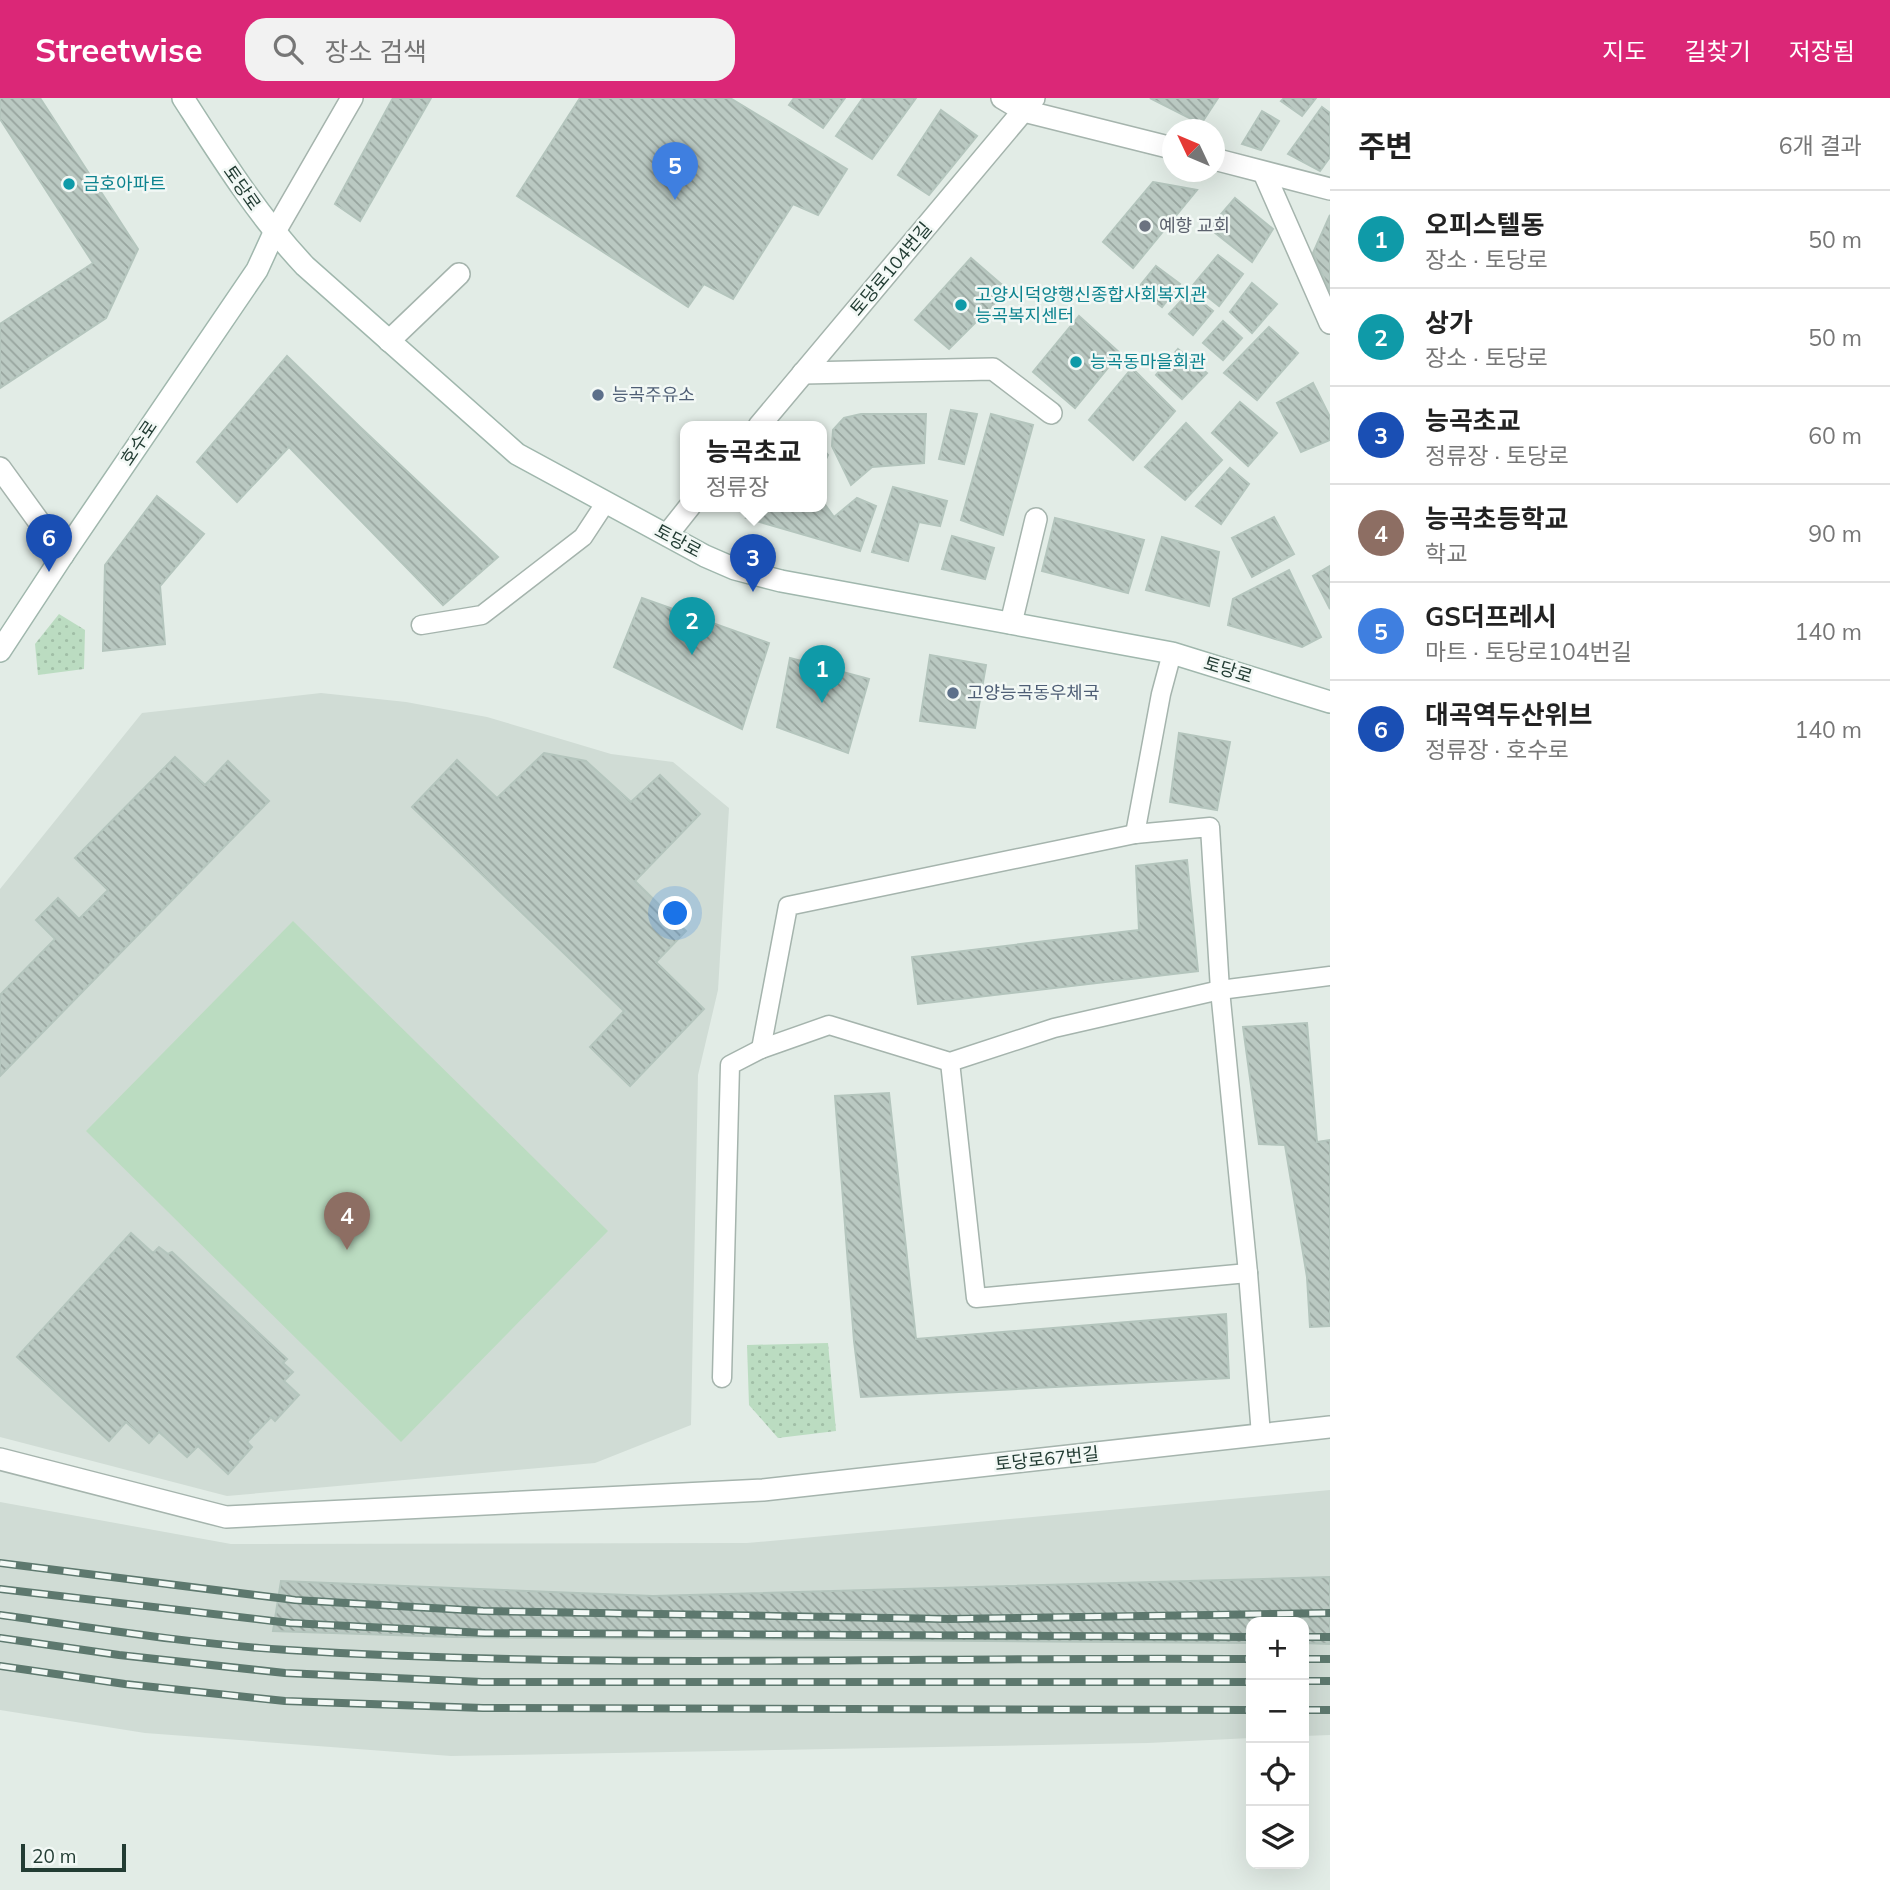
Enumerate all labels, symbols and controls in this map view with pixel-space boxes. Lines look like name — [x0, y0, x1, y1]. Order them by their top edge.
search box — [245, 18, 735, 81]
text: Streetwise — [35, 29, 203, 70]
icon: search — [269, 30, 307, 68]
text: 장소 검색 — [325, 35, 427, 68]
text: 지도 — [1602, 36, 1647, 66]
text: 길찾기 — [1685, 36, 1751, 66]
text: 저장됨 — [1789, 36, 1855, 66]
north arrow — [1162, 119, 1225, 182]
text: 주변 — [1358, 127, 1413, 165]
text: 6개 결과 — [1779, 131, 1862, 160]
pin: 5 — [652, 142, 698, 200]
street label: 토당로 — [219, 161, 266, 215]
place label: 금호아파트 — [83, 172, 166, 195]
marker: 금호아파트 — [61, 176, 77, 192]
text: 오피스텔동 — [1425, 208, 1545, 241]
place label: 예향 교회 — [1159, 214, 1230, 237]
street label: 토당로104번길 — [845, 217, 936, 320]
marker: 예향 교회 — [1137, 218, 1153, 234]
text: 1 — [1374, 225, 1388, 254]
text: 50 m — [1808, 225, 1862, 254]
text: 장소 · 토당로 — [1425, 245, 1548, 274]
place label: 고양시덕양행신종합사회복지관 능곡복지센터 — [975, 283, 1207, 327]
marker: 고양시덕양행신종합사회복지관 능곡복지센터 — [953, 297, 969, 313]
text: 상가 — [1425, 306, 1473, 339]
text: 2 — [1374, 323, 1388, 352]
text: 50 m — [1808, 323, 1862, 352]
text: 장소 · 토당로 — [1425, 343, 1548, 372]
place label: 능곡동마을회관 — [1090, 350, 1206, 373]
marker: 능곡동마을회관 — [1068, 354, 1084, 370]
place label: 능곡주유소 — [612, 383, 695, 406]
marker: 능곡주유소 — [590, 387, 606, 403]
text: 능곡초교 — [1425, 404, 1521, 437]
street label: 호수로 — [115, 416, 162, 470]
popup — [680, 421, 827, 512]
text: 3 — [1374, 421, 1388, 450]
text: 60 m — [1808, 421, 1862, 450]
text: 능곡초교 — [706, 435, 801, 468]
text: 정류장 · 토당로 — [1425, 441, 1569, 470]
text: 정류장 — [706, 472, 769, 501]
text: 능곡초등학교 — [1425, 502, 1569, 535]
pin: 6 — [26, 514, 72, 572]
street label: 토당로 — [651, 519, 706, 562]
text: 4 — [1374, 519, 1388, 548]
text: 90 m — [1808, 519, 1862, 548]
pin: 3 — [730, 534, 776, 592]
text: 학교 — [1425, 539, 1467, 568]
pin: 2 — [669, 597, 715, 655]
text: GS더프레시 — [1425, 600, 1557, 633]
text: 5 — [1374, 617, 1388, 646]
text: 140 m — [1794, 617, 1862, 646]
text: 마트 · 토당로104번길 — [1425, 637, 1632, 666]
pin: 1 — [799, 645, 845, 703]
street label: 토당로 — [1201, 651, 1255, 688]
place label: 고양능곡동우체국 — [967, 681, 1099, 704]
marker: 고양능곡동우체국 — [945, 685, 961, 701]
text: 대곡역두산위브 — [1425, 698, 1592, 731]
text: 6 — [1374, 715, 1388, 744]
text: 140 m — [1794, 715, 1862, 744]
text: 정류장 · 호수로 — [1425, 735, 1569, 764]
your location — [658, 896, 692, 930]
pin: 4 — [324, 1192, 370, 1250]
street label: 토당로67번길 — [994, 1442, 1100, 1475]
map controls — [1246, 1617, 1309, 1869]
button: + — [1246, 1617, 1309, 1680]
button: − — [1246, 1680, 1309, 1743]
button: locate — [1246, 1743, 1309, 1806]
button: layers — [1246, 1806, 1309, 1869]
scale bar — [21, 1841, 126, 1873]
text: 20 m — [32, 1844, 76, 1868]

